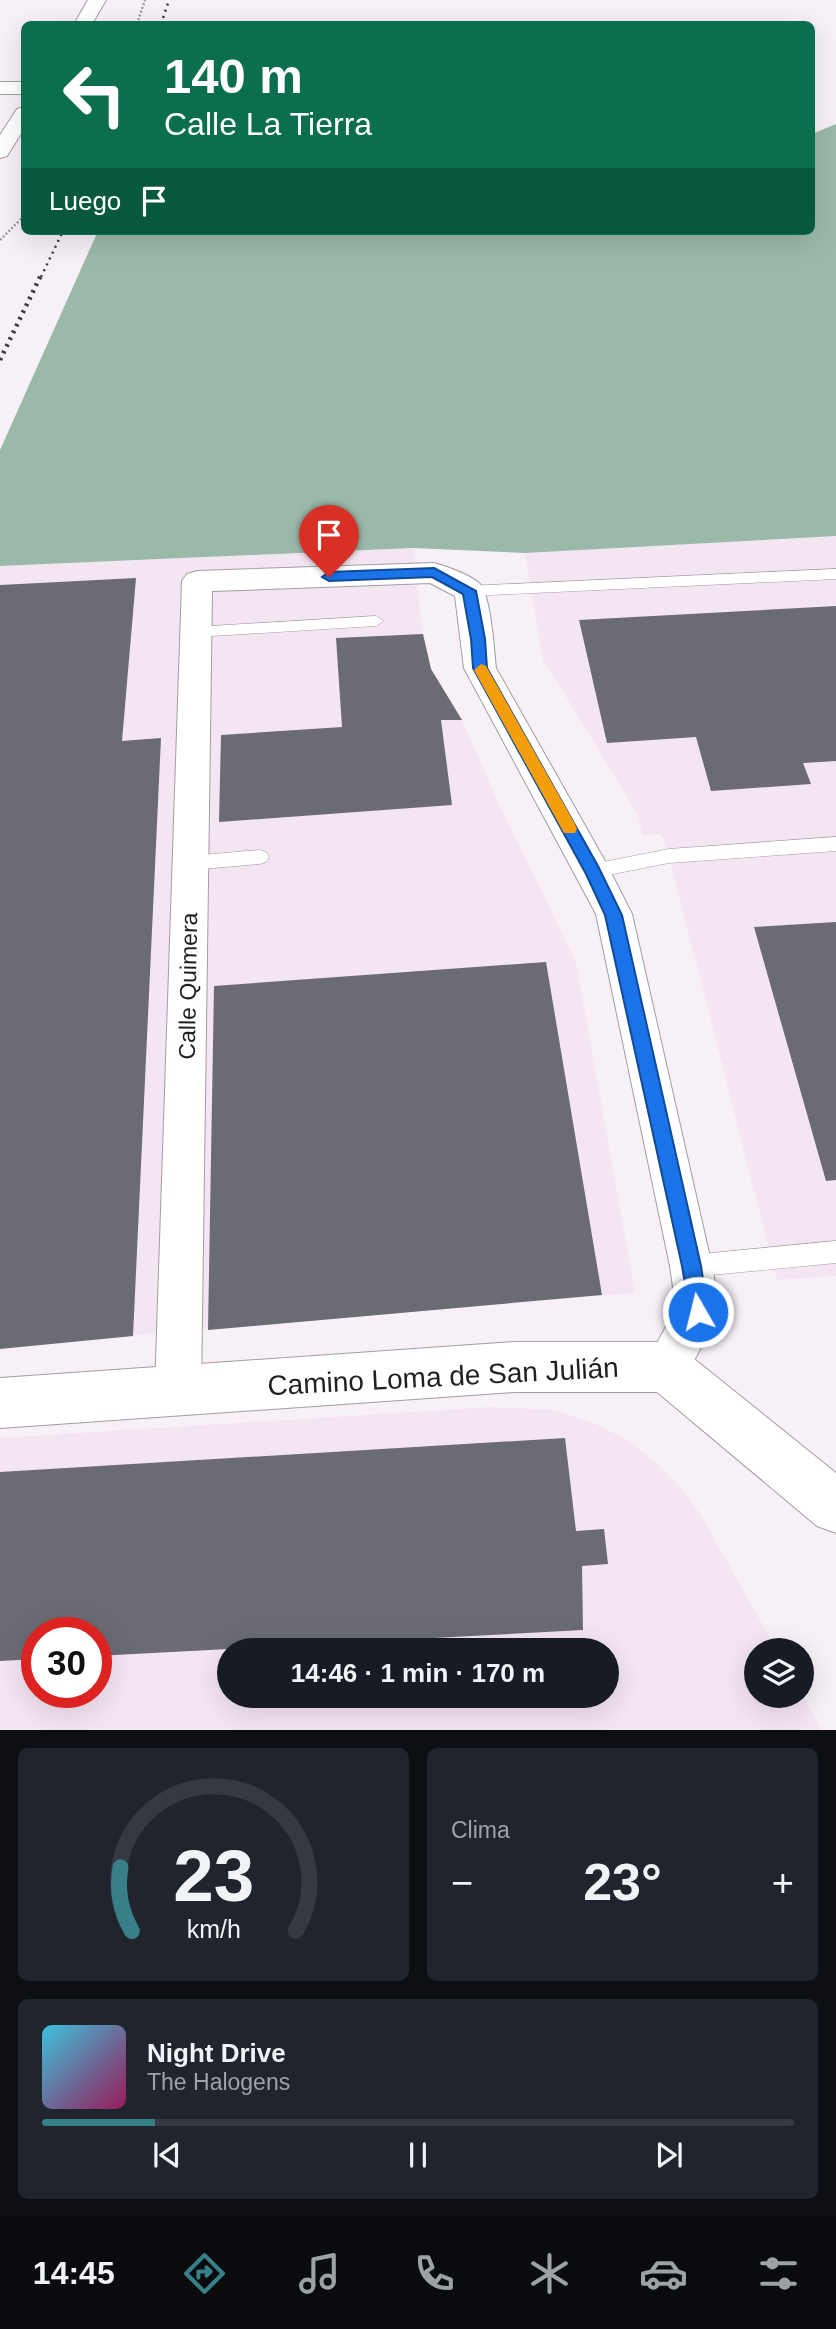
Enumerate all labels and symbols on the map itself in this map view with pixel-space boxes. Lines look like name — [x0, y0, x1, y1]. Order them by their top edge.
pin — [299, 505, 359, 577]
street label: Calle Quimera — [174, 912, 202, 1060]
position arrow — [661, 1275, 735, 1349]
street label: Camino Loma de San Julián — [267, 1352, 619, 1401]
speed limit sign: 30 — [21, 1617, 112, 1708]

